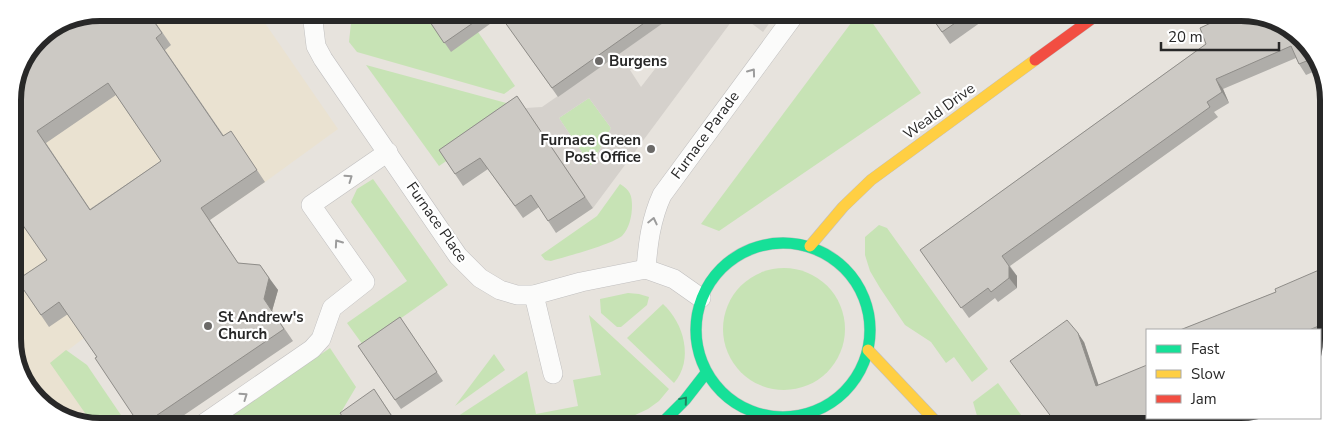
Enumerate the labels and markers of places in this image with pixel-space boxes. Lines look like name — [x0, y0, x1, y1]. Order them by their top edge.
place label: Burgens — [609, 51, 667, 71]
marker: Burgens — [593, 55, 605, 67]
place label: Furnace Green Post Office — [540, 130, 641, 167]
marker: Furnace Green Post Office — [645, 143, 657, 155]
place label: St Andrew's Church — [218, 307, 304, 344]
marker: St Andrew's Church — [202, 320, 214, 332]

